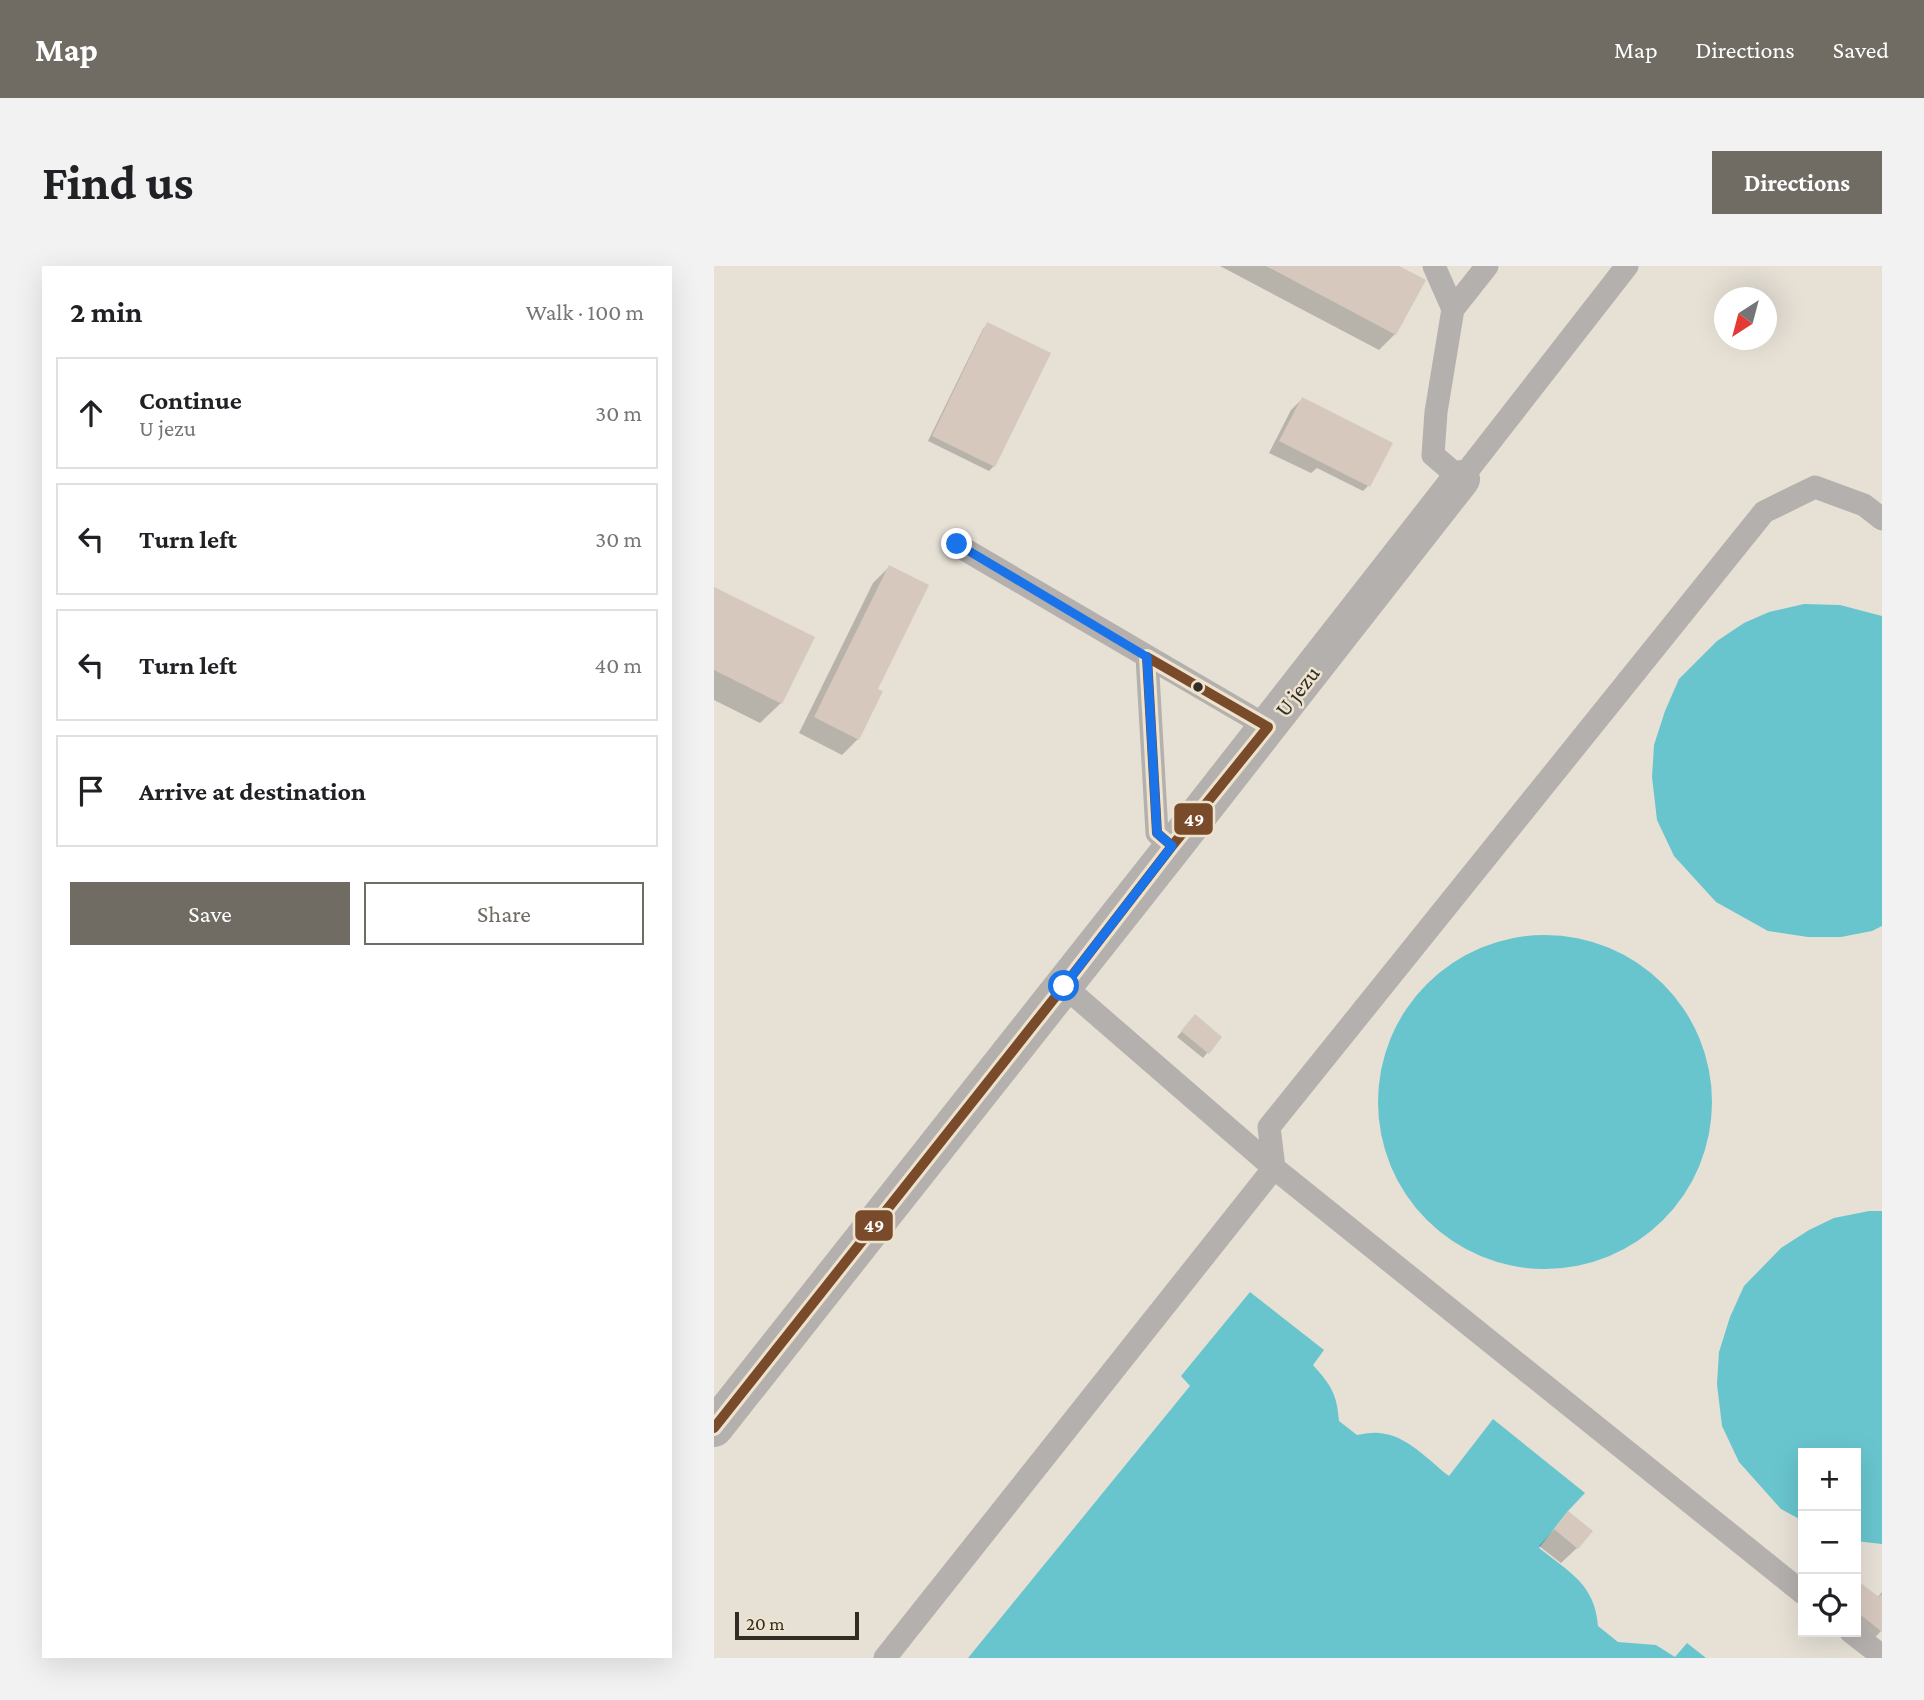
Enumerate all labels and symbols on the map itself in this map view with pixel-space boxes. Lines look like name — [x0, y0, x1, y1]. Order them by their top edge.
north arrow — [1714, 287, 1777, 350]
route end — [941, 528, 972, 559]
street label: U jezu — [1269, 661, 1325, 721]
unlabelled marker — [1191, 680, 1205, 694]
line badge: 49 — [1173, 802, 1214, 836]
text: 49 — [1184, 809, 1204, 830]
route start — [1048, 970, 1079, 1001]
line badge: 49 — [854, 1209, 894, 1242]
text: 49 — [864, 1215, 884, 1236]
scale bar — [735, 1609, 859, 1641]

